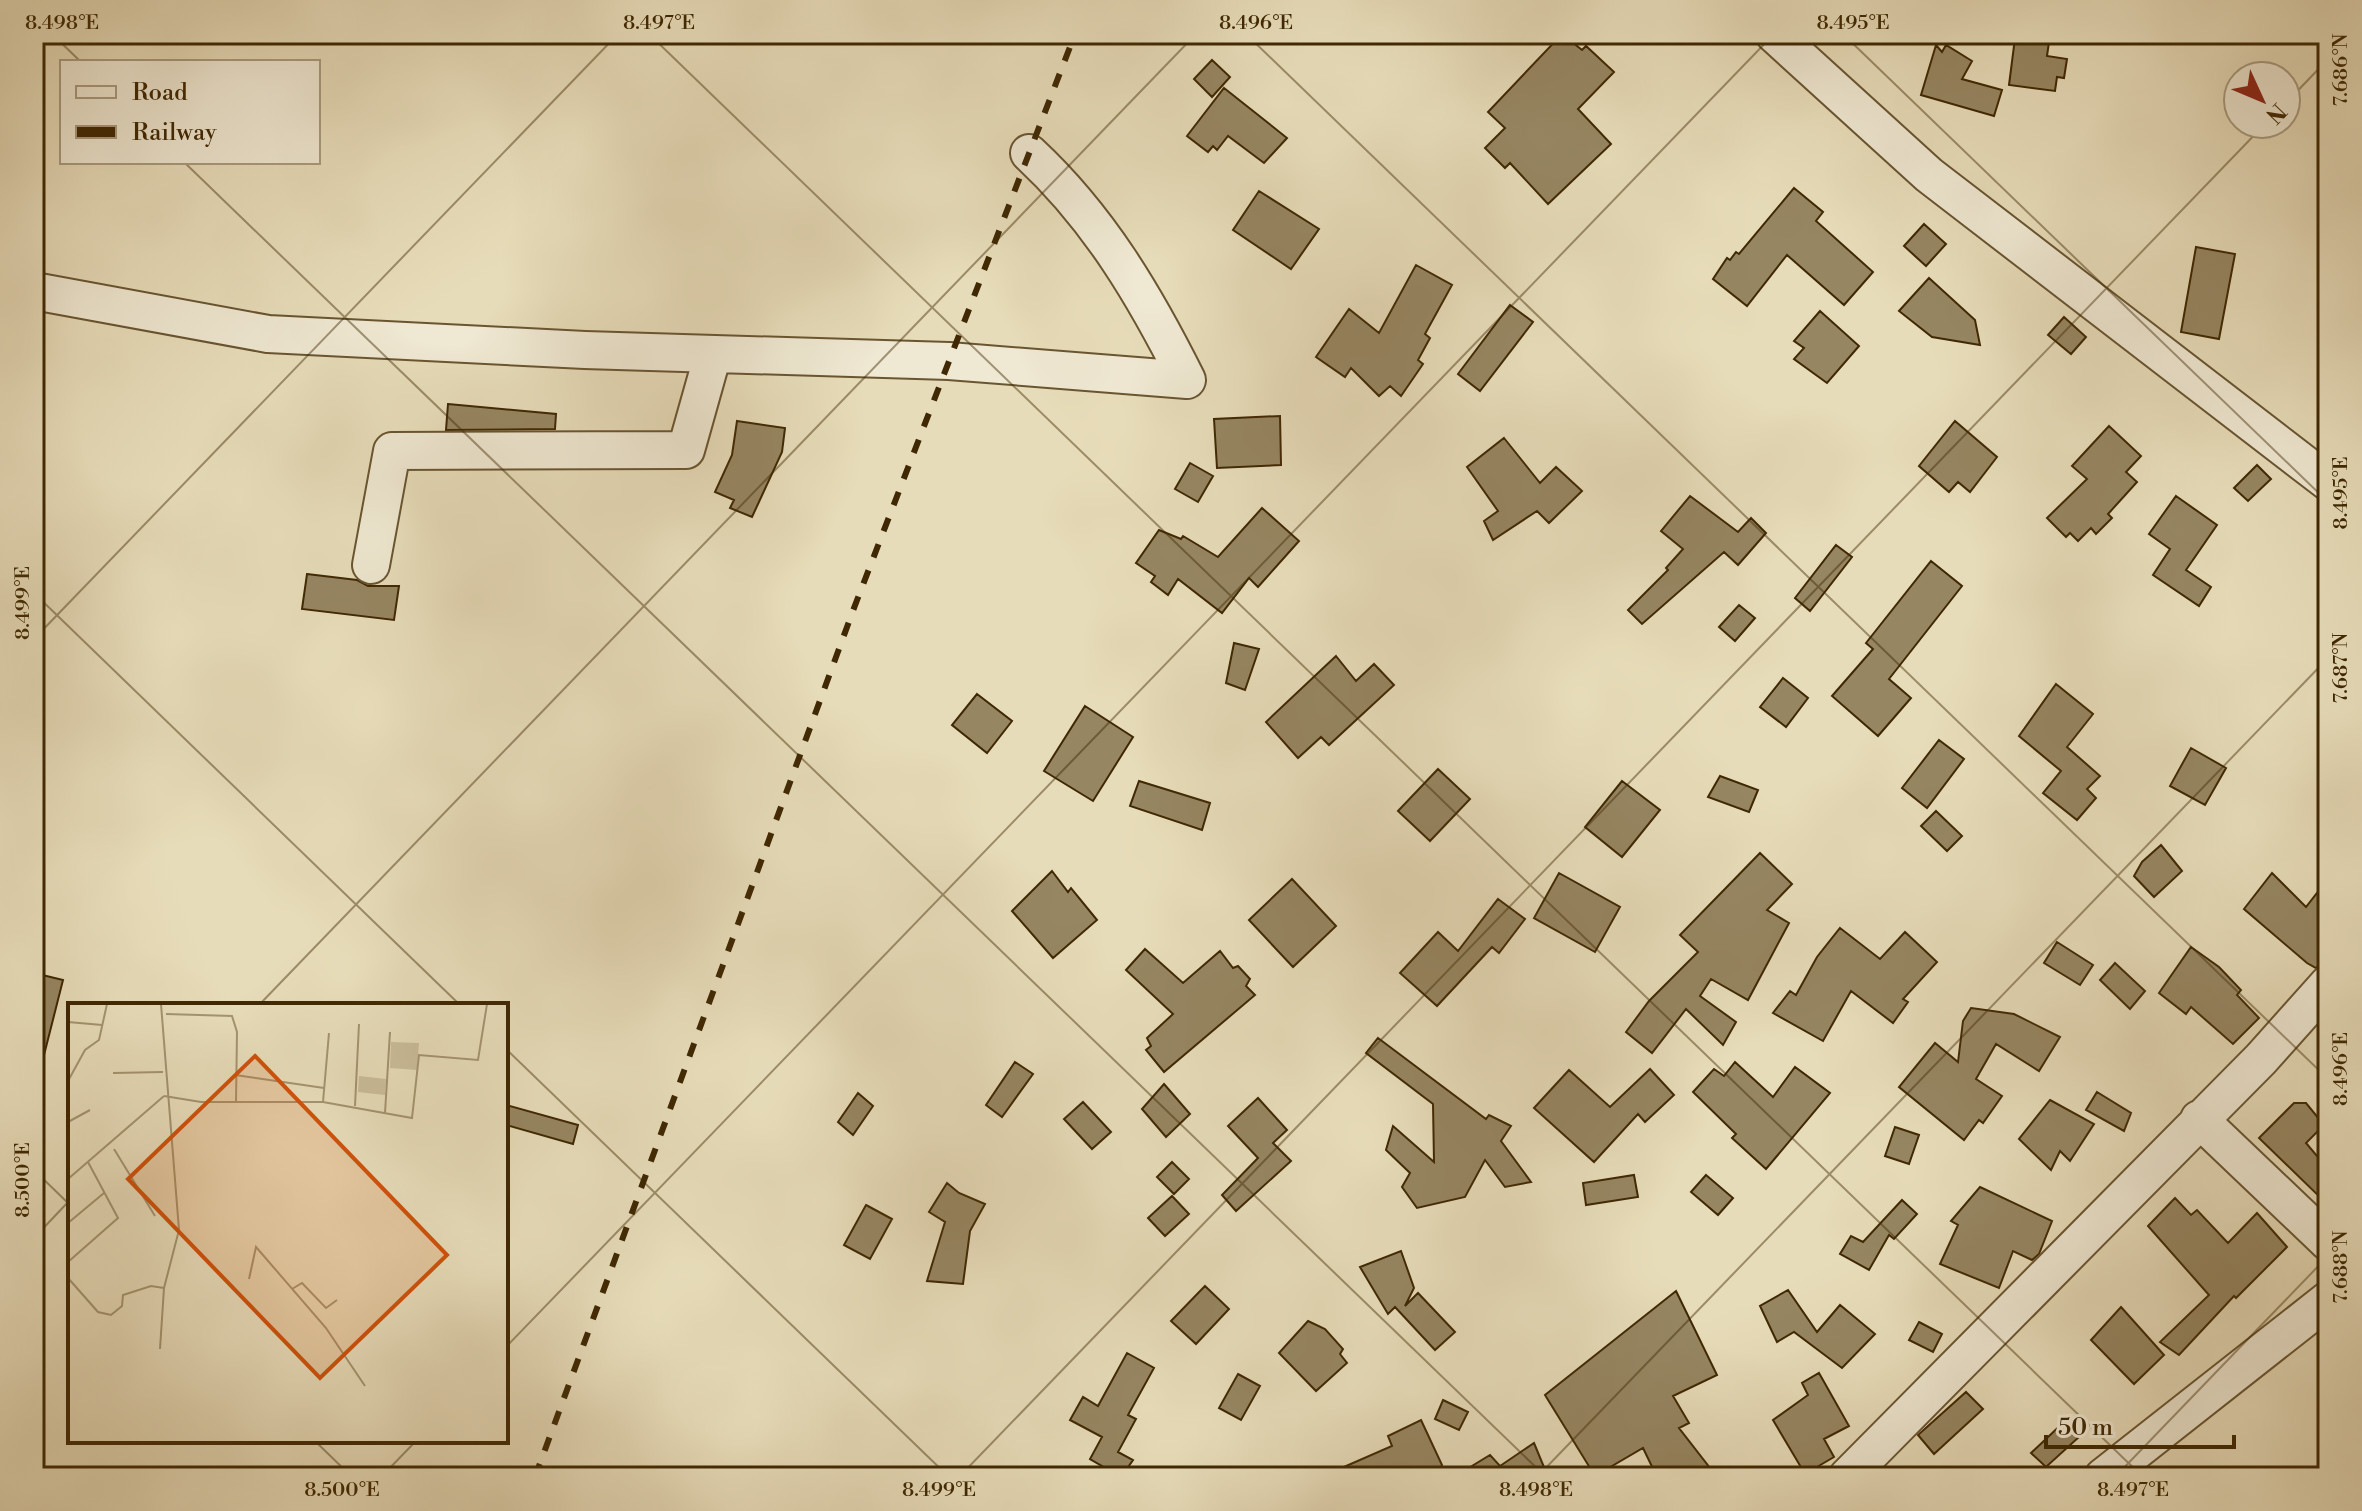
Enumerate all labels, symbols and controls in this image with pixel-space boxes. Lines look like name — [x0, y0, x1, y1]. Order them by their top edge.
text: 8.498°E — [25, 11, 99, 36]
text: 8.497°E — [623, 11, 695, 36]
text: 8.496°E — [1219, 11, 1293, 36]
text: 8.495°E — [1817, 11, 1889, 36]
text: 7.686°N — [2329, 34, 2354, 106]
legend — [60, 60, 320, 164]
north arrow — [2222, 60, 2302, 140]
text: Road — [132, 78, 188, 108]
text: N — [2259, 97, 2291, 129]
text: Railway — [132, 118, 217, 148]
text: 8.495°E — [2329, 457, 2354, 529]
text: 8.499°E — [11, 566, 36, 640]
text: 7.687°N — [2329, 633, 2354, 703]
inset map — [68, 1003, 508, 1443]
text: 8.496°E — [2329, 1032, 2354, 1106]
text: 8.500°E — [11, 1142, 36, 1218]
text: 7.688°N — [2329, 1230, 2354, 1303]
scale bar — [2046, 1399, 2234, 1449]
text: 50 m — [2058, 1413, 2113, 1443]
text: 8.500°E — [304, 1478, 380, 1503]
text: 8.499°E — [902, 1478, 976, 1503]
text: 8.498°E — [1499, 1478, 1573, 1503]
text: 8.497°E — [2097, 1478, 2169, 1503]

